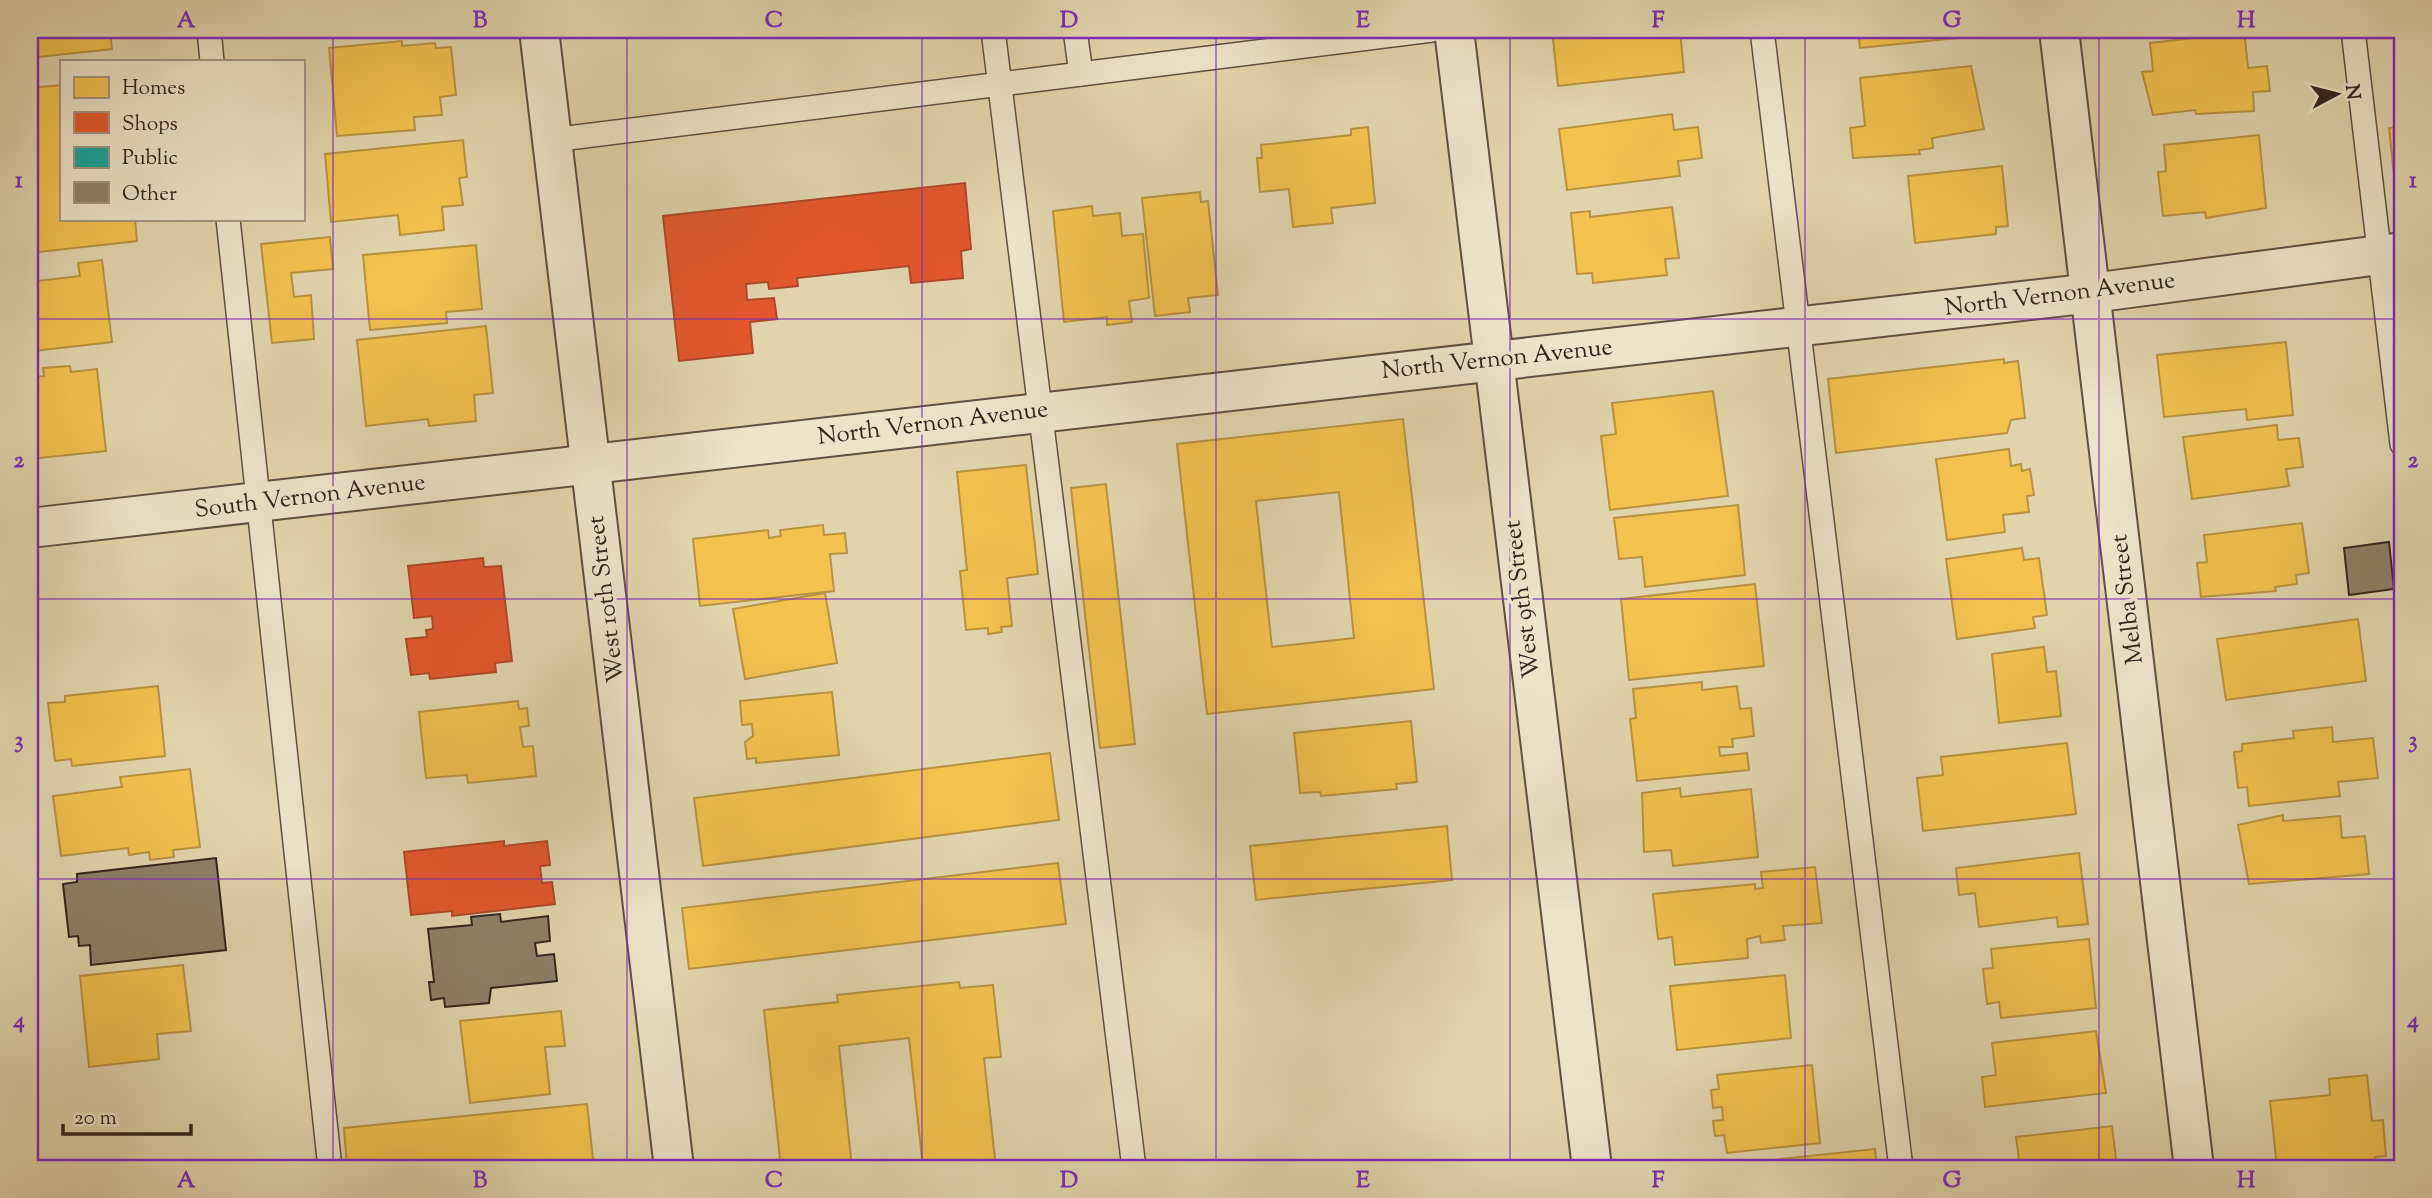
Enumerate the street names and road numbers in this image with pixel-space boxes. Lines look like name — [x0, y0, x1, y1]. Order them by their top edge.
street label: North Vernon Avenue — [1943, 264, 2177, 326]
street label: North Vernon Avenue — [1380, 331, 1614, 389]
street label: North Vernon Avenue — [816, 393, 1050, 455]
street label: South Vernon Avenue — [193, 466, 427, 528]
street label: West 10th Street — [580, 513, 634, 685]
street label: West 9th Street — [1496, 518, 1550, 680]
street label: Melba Street — [2103, 532, 2153, 666]

